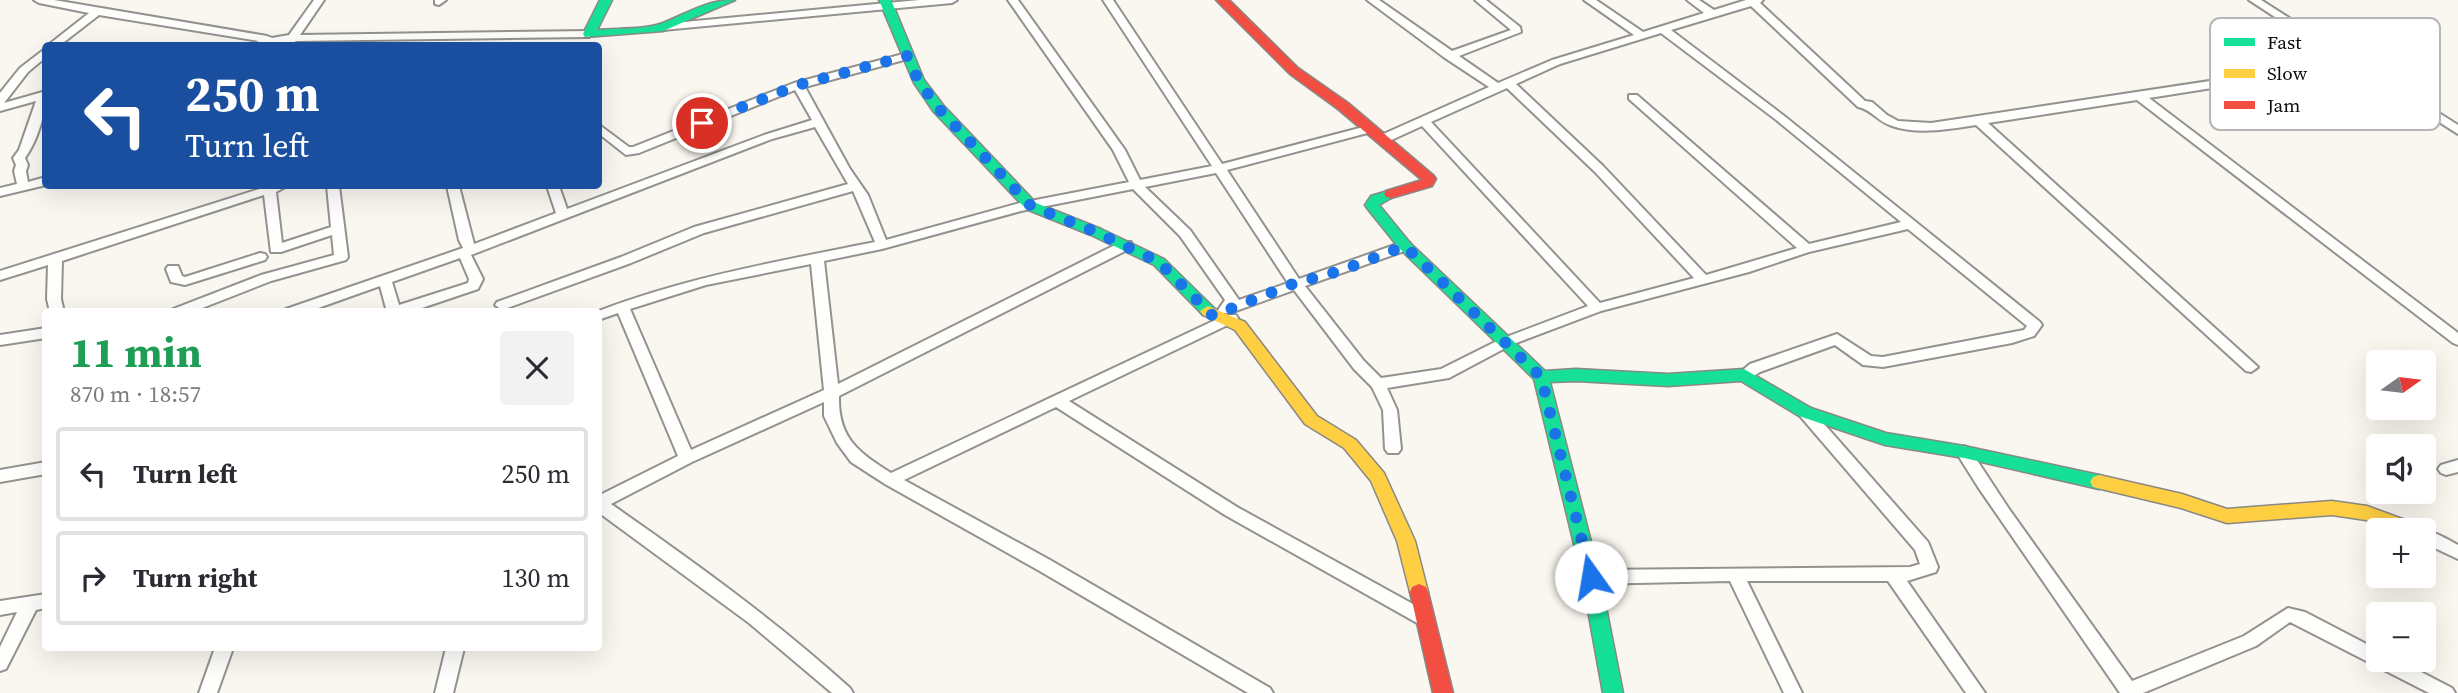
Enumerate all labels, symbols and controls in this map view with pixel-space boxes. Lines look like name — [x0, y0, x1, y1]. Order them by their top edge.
legend — [2210, 18, 2440, 130]
text: Fast — [2267, 29, 2302, 55]
text: 250 m — [185, 60, 320, 127]
text: Slow — [2267, 60, 2308, 86]
icon: left — [70, 70, 161, 161]
text: Jam — [2266, 92, 2300, 118]
pin — [672, 93, 732, 153]
icon: arrive — [683, 104, 721, 142]
text: Turn left — [185, 124, 309, 168]
text: 11 min — [70, 323, 202, 381]
button: close — [500, 331, 574, 405]
north arrow — [2366, 350, 2436, 420]
map controls — [2366, 350, 2436, 672]
text: 870 m · 18:57 — [70, 378, 201, 410]
button: sound — [2366, 434, 2436, 504]
icon: left — [74, 455, 112, 493]
text: Turn left — [133, 456, 237, 492]
text: 250 m — [502, 456, 570, 492]
button: + — [2366, 518, 2436, 588]
position arrow — [1554, 540, 1628, 614]
icon: right — [74, 559, 112, 597]
text: Turn right — [133, 560, 257, 596]
text: 130 m — [502, 560, 570, 596]
button: − — [2366, 602, 2436, 672]

